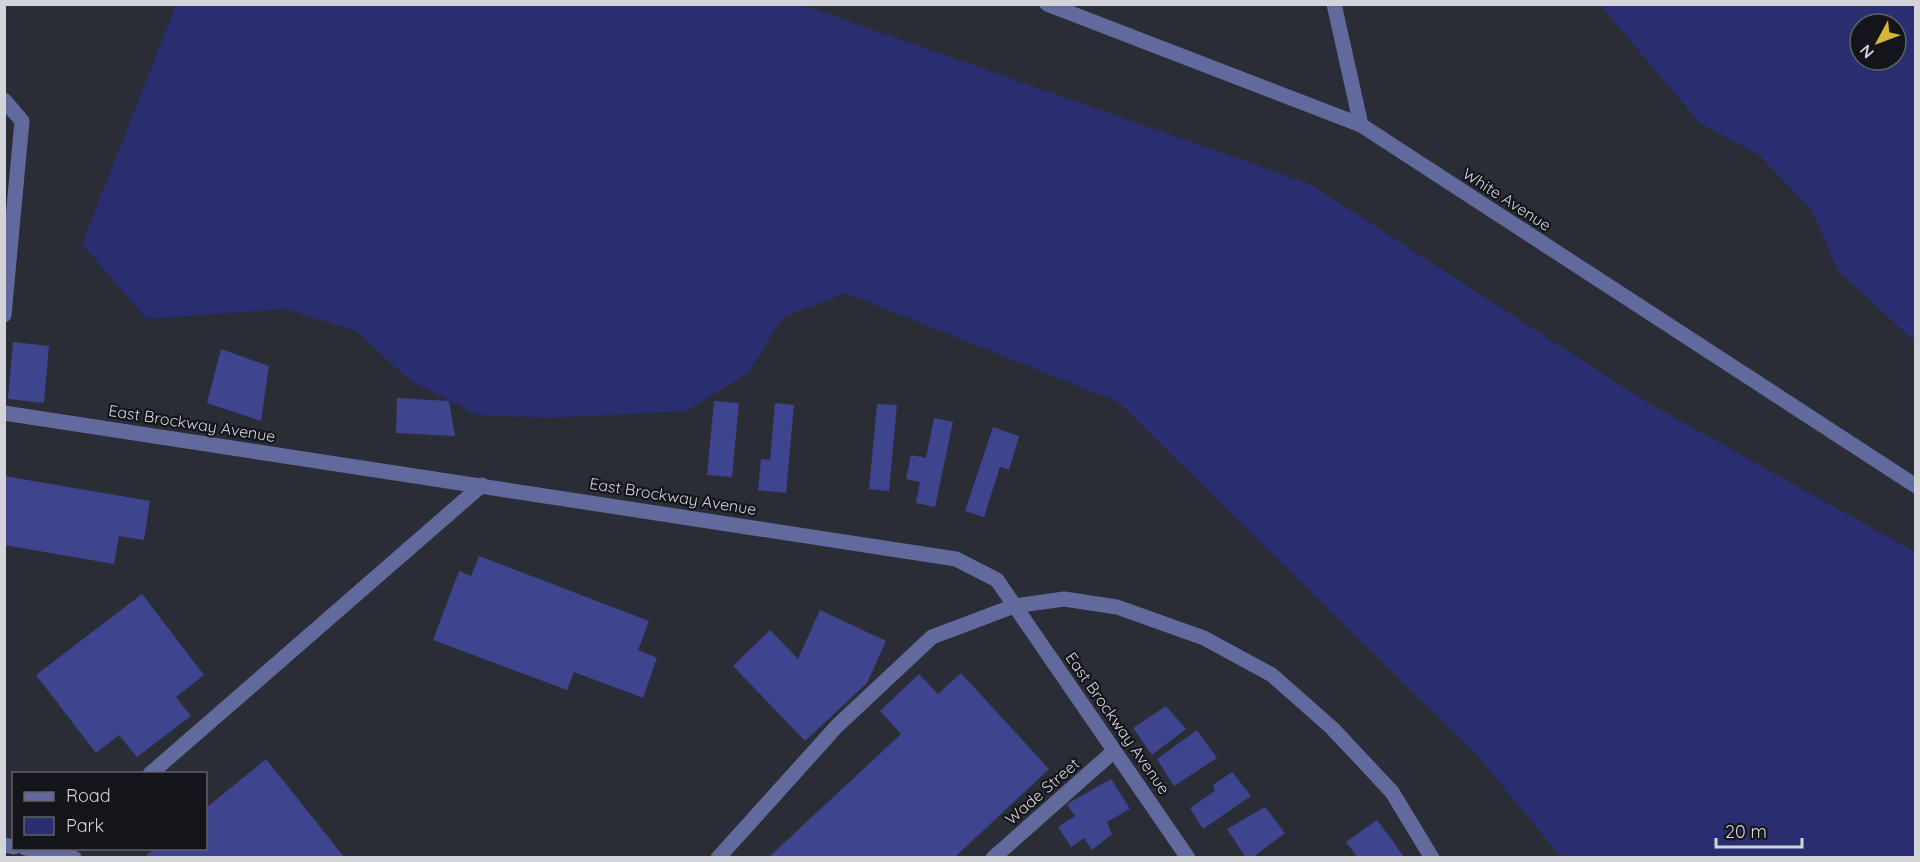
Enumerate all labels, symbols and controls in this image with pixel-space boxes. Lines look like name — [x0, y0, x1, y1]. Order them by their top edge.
north arrow — [1848, 12, 1908, 72]
text: N — [1855, 41, 1878, 63]
street label: White Avenue — [1459, 163, 1555, 235]
street label: East Brockway Avenue — [107, 400, 277, 446]
street label: East Brockway Avenue — [588, 473, 758, 519]
street label: East Brockway Avenue — [1061, 648, 1175, 798]
street label: Wade Street — [1001, 753, 1083, 829]
legend — [12, 772, 207, 850]
text: Road — [66, 784, 111, 807]
scale bar — [1716, 811, 1802, 849]
text: Park — [66, 814, 104, 837]
text: 20 m — [1725, 820, 1767, 843]

